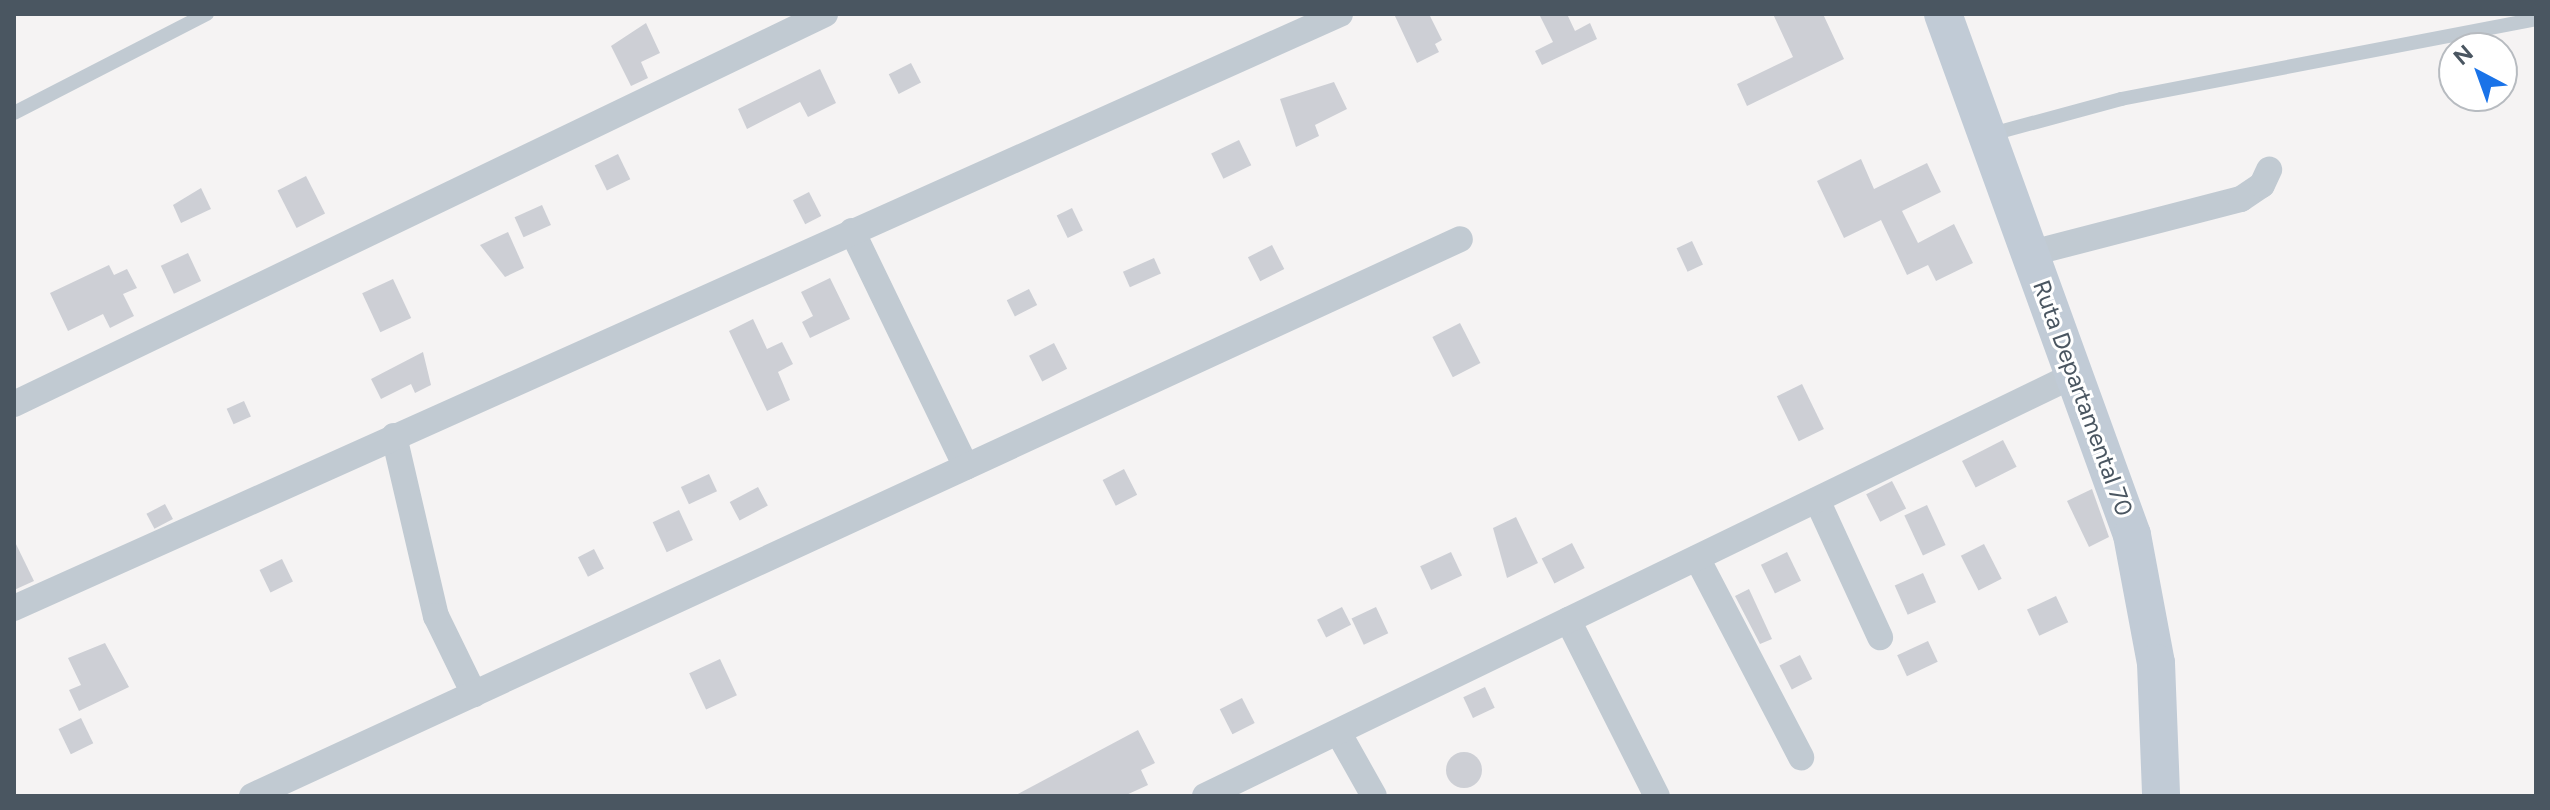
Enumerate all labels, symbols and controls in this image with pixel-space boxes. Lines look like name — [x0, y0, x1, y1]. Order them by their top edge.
north arrow — [2438, 32, 2518, 112]
text: N — [2448, 39, 2479, 71]
street label: Ruta Departamental 70 — [2027, 276, 2139, 520]

